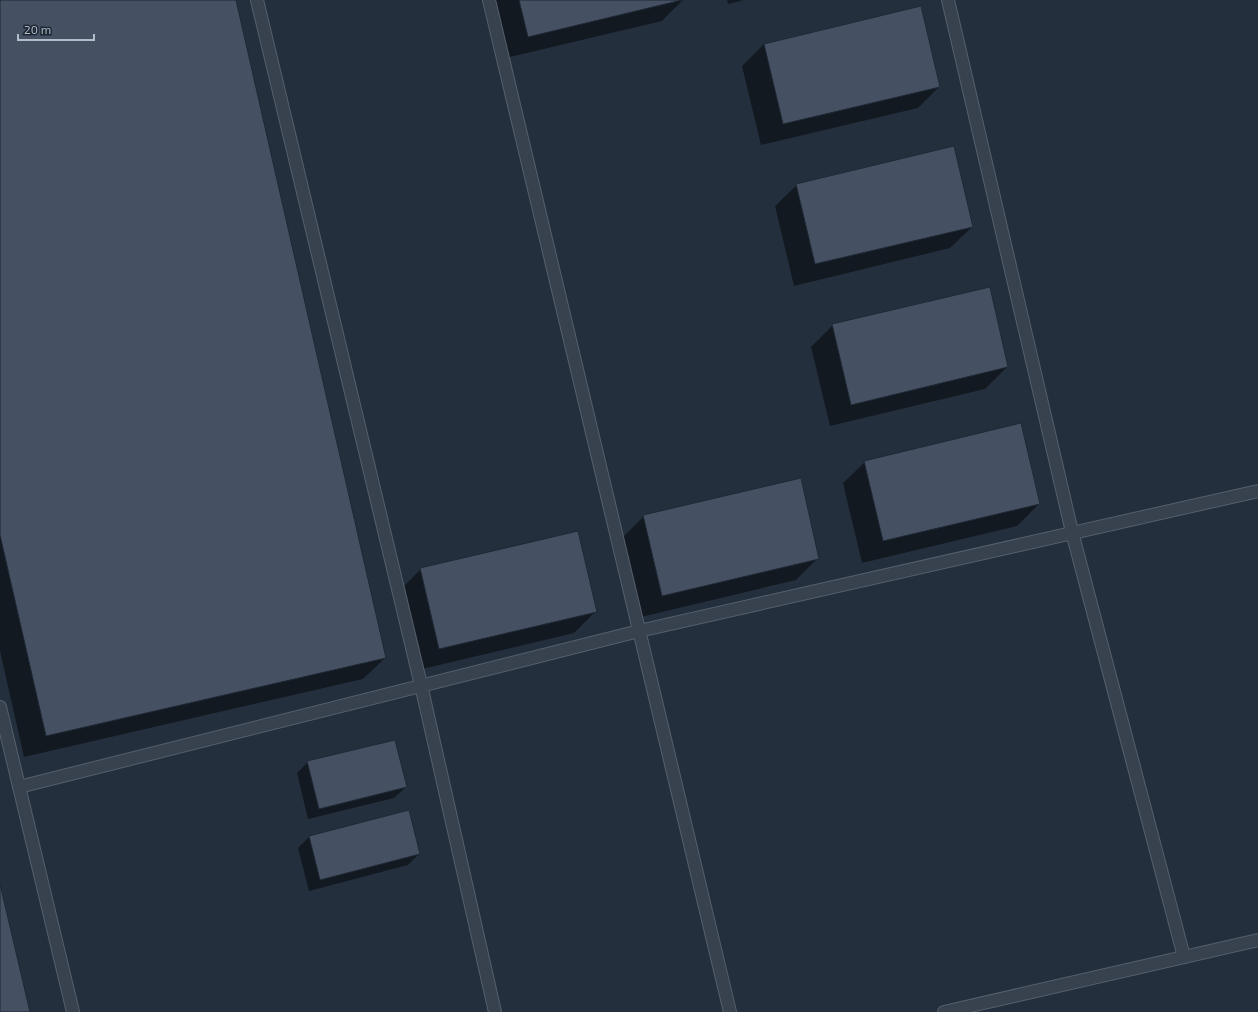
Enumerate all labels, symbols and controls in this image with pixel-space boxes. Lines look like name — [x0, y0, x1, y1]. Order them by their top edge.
scale bar — [18, 16, 94, 42]
text: 20 m — [24, 22, 51, 36]

